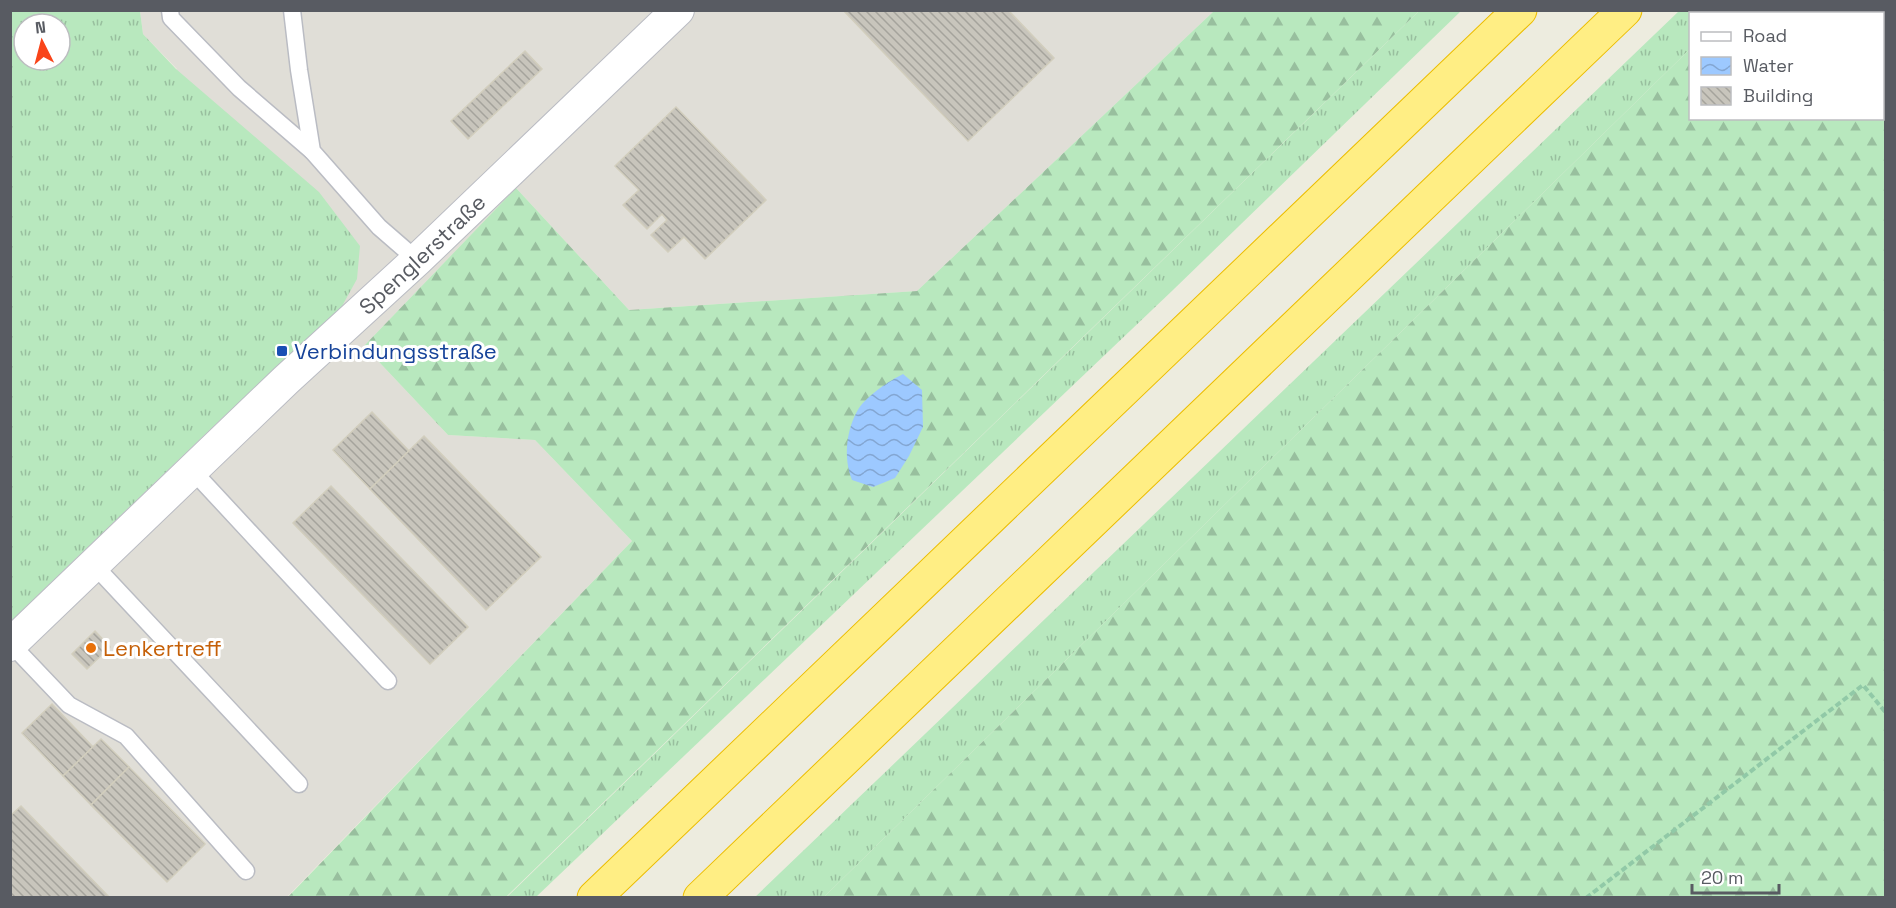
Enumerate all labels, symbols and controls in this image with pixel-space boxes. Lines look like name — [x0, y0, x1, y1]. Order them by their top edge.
north arrow — [12, 12, 72, 72]
legend — [1689, 12, 1884, 120]
text: N — [34, 17, 47, 39]
text: Road — [1743, 24, 1787, 47]
text: Water — [1743, 54, 1794, 77]
text: Building — [1743, 84, 1813, 107]
street label: Spenglerstraße — [353, 188, 491, 320]
place label: Verbindungsstraße — [294, 337, 497, 365]
marker: Verbindungsstraße — [275, 344, 289, 358]
place label: Lenkertreff — [103, 634, 222, 662]
marker: Lenkertreff — [84, 641, 98, 655]
scale bar — [1692, 857, 1779, 895]
text: 20 m — [1701, 866, 1744, 889]

